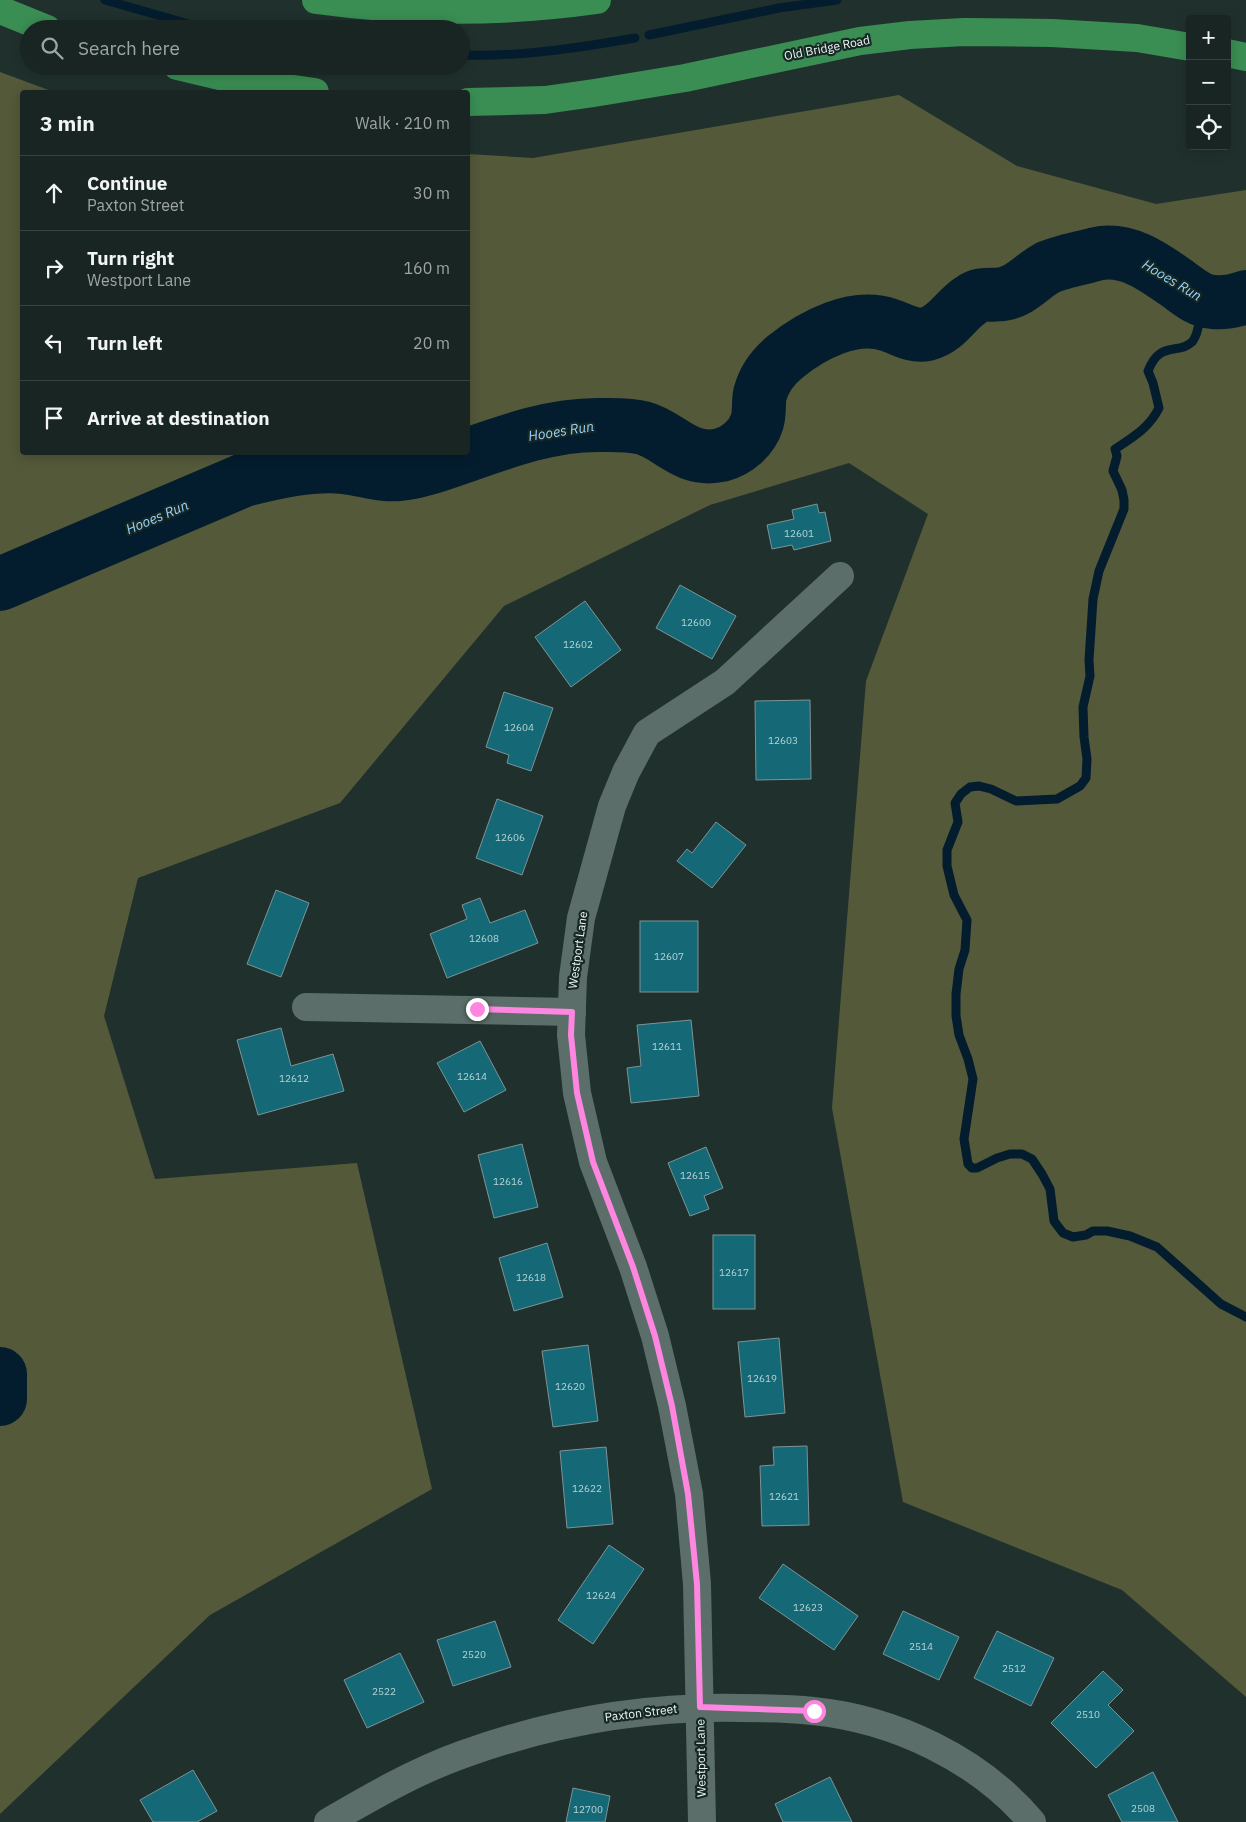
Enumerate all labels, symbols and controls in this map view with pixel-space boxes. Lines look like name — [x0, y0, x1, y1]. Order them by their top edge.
map controls — [1186, 15, 1231, 150]
button: + — [1186, 15, 1231, 60]
search box — [20, 20, 470, 75]
street label: Old Bridge Road — [783, 32, 871, 63]
icon: search — [38, 34, 66, 62]
text: Search here — [78, 36, 180, 60]
button: − — [1186, 60, 1231, 105]
button: locate — [1186, 105, 1231, 150]
text: 3 min — [40, 109, 95, 137]
text: Walk · 210 m — [355, 113, 450, 133]
text: Continue — [87, 171, 167, 195]
icon: ahead — [40, 179, 68, 207]
text: 30 m — [413, 183, 450, 203]
text: Paxton Street — [87, 195, 184, 215]
text: Turn right — [87, 246, 174, 270]
icon: right — [40, 254, 68, 282]
water label: Hooes Run — [1139, 255, 1205, 305]
text: 160 m — [403, 258, 450, 278]
text: Westport Lane — [87, 270, 191, 290]
icon: left — [40, 329, 68, 357]
text: Turn left — [87, 331, 163, 355]
text: 20 m — [413, 333, 450, 353]
icon: arrive — [40, 404, 68, 432]
text: Arrive at destination — [87, 406, 270, 430]
water label: Hooes Run — [527, 417, 595, 445]
water label: Hooes Run — [123, 496, 191, 538]
house number: 12601 — [784, 527, 814, 540]
house number: 12600 — [681, 616, 711, 629]
house number: 12602 — [563, 638, 593, 651]
house number: 12604 — [504, 721, 534, 734]
house number: 12603 — [768, 734, 798, 747]
house number: 12606 — [495, 831, 525, 844]
street label: Westport Lane — [565, 910, 590, 990]
house number: 12608 — [469, 932, 499, 945]
house number: 12607 — [654, 950, 684, 963]
route end — [466, 998, 489, 1021]
house number: 12611 — [652, 1040, 682, 1053]
house number: 12614 — [457, 1070, 487, 1083]
house number: 12612 — [279, 1072, 309, 1085]
house number: 12615 — [680, 1169, 710, 1182]
house number: 12616 — [493, 1175, 523, 1188]
house number: 12617 — [719, 1266, 749, 1279]
house number: 12618 — [516, 1271, 546, 1284]
house number: 12619 — [747, 1372, 777, 1385]
house number: 12620 — [555, 1380, 585, 1393]
house number: 12622 — [572, 1482, 602, 1495]
house number: 12621 — [769, 1490, 799, 1503]
house number: 12624 — [586, 1589, 616, 1602]
house number: 12623 — [793, 1601, 823, 1614]
house number: 2514 — [909, 1640, 933, 1653]
house number: 2520 — [462, 1648, 486, 1661]
house number: 2512 — [1002, 1662, 1026, 1675]
house number: 2522 — [372, 1685, 396, 1698]
route start — [803, 1700, 826, 1723]
street label: Paxton Street — [604, 1701, 678, 1724]
house number: 2510 — [1076, 1708, 1100, 1721]
street label: Westport Lane — [692, 1718, 709, 1797]
house number: 2508 — [1131, 1802, 1155, 1815]
house number: 12700 — [573, 1803, 603, 1816]

